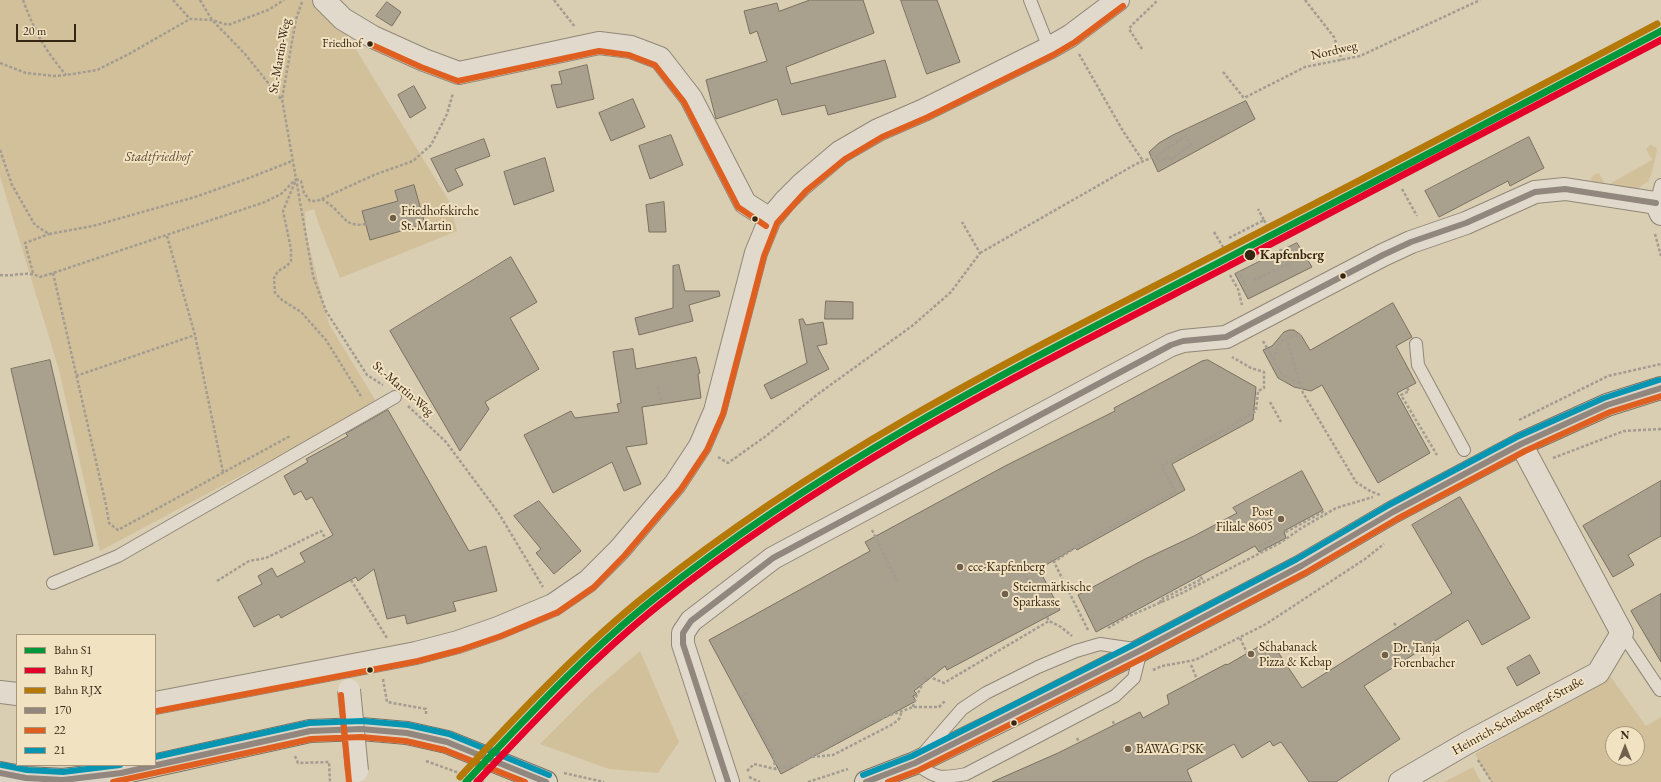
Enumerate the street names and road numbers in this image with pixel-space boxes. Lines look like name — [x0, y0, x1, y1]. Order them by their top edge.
street label: St.-Martin-Weg — [266, 17, 294, 95]
street label: Nordweg — [1309, 38, 1359, 64]
street label: St.-Martin-Weg — [369, 358, 437, 420]
street label: Heinrich-Scheibengraf-Straße — [1450, 673, 1586, 759]

